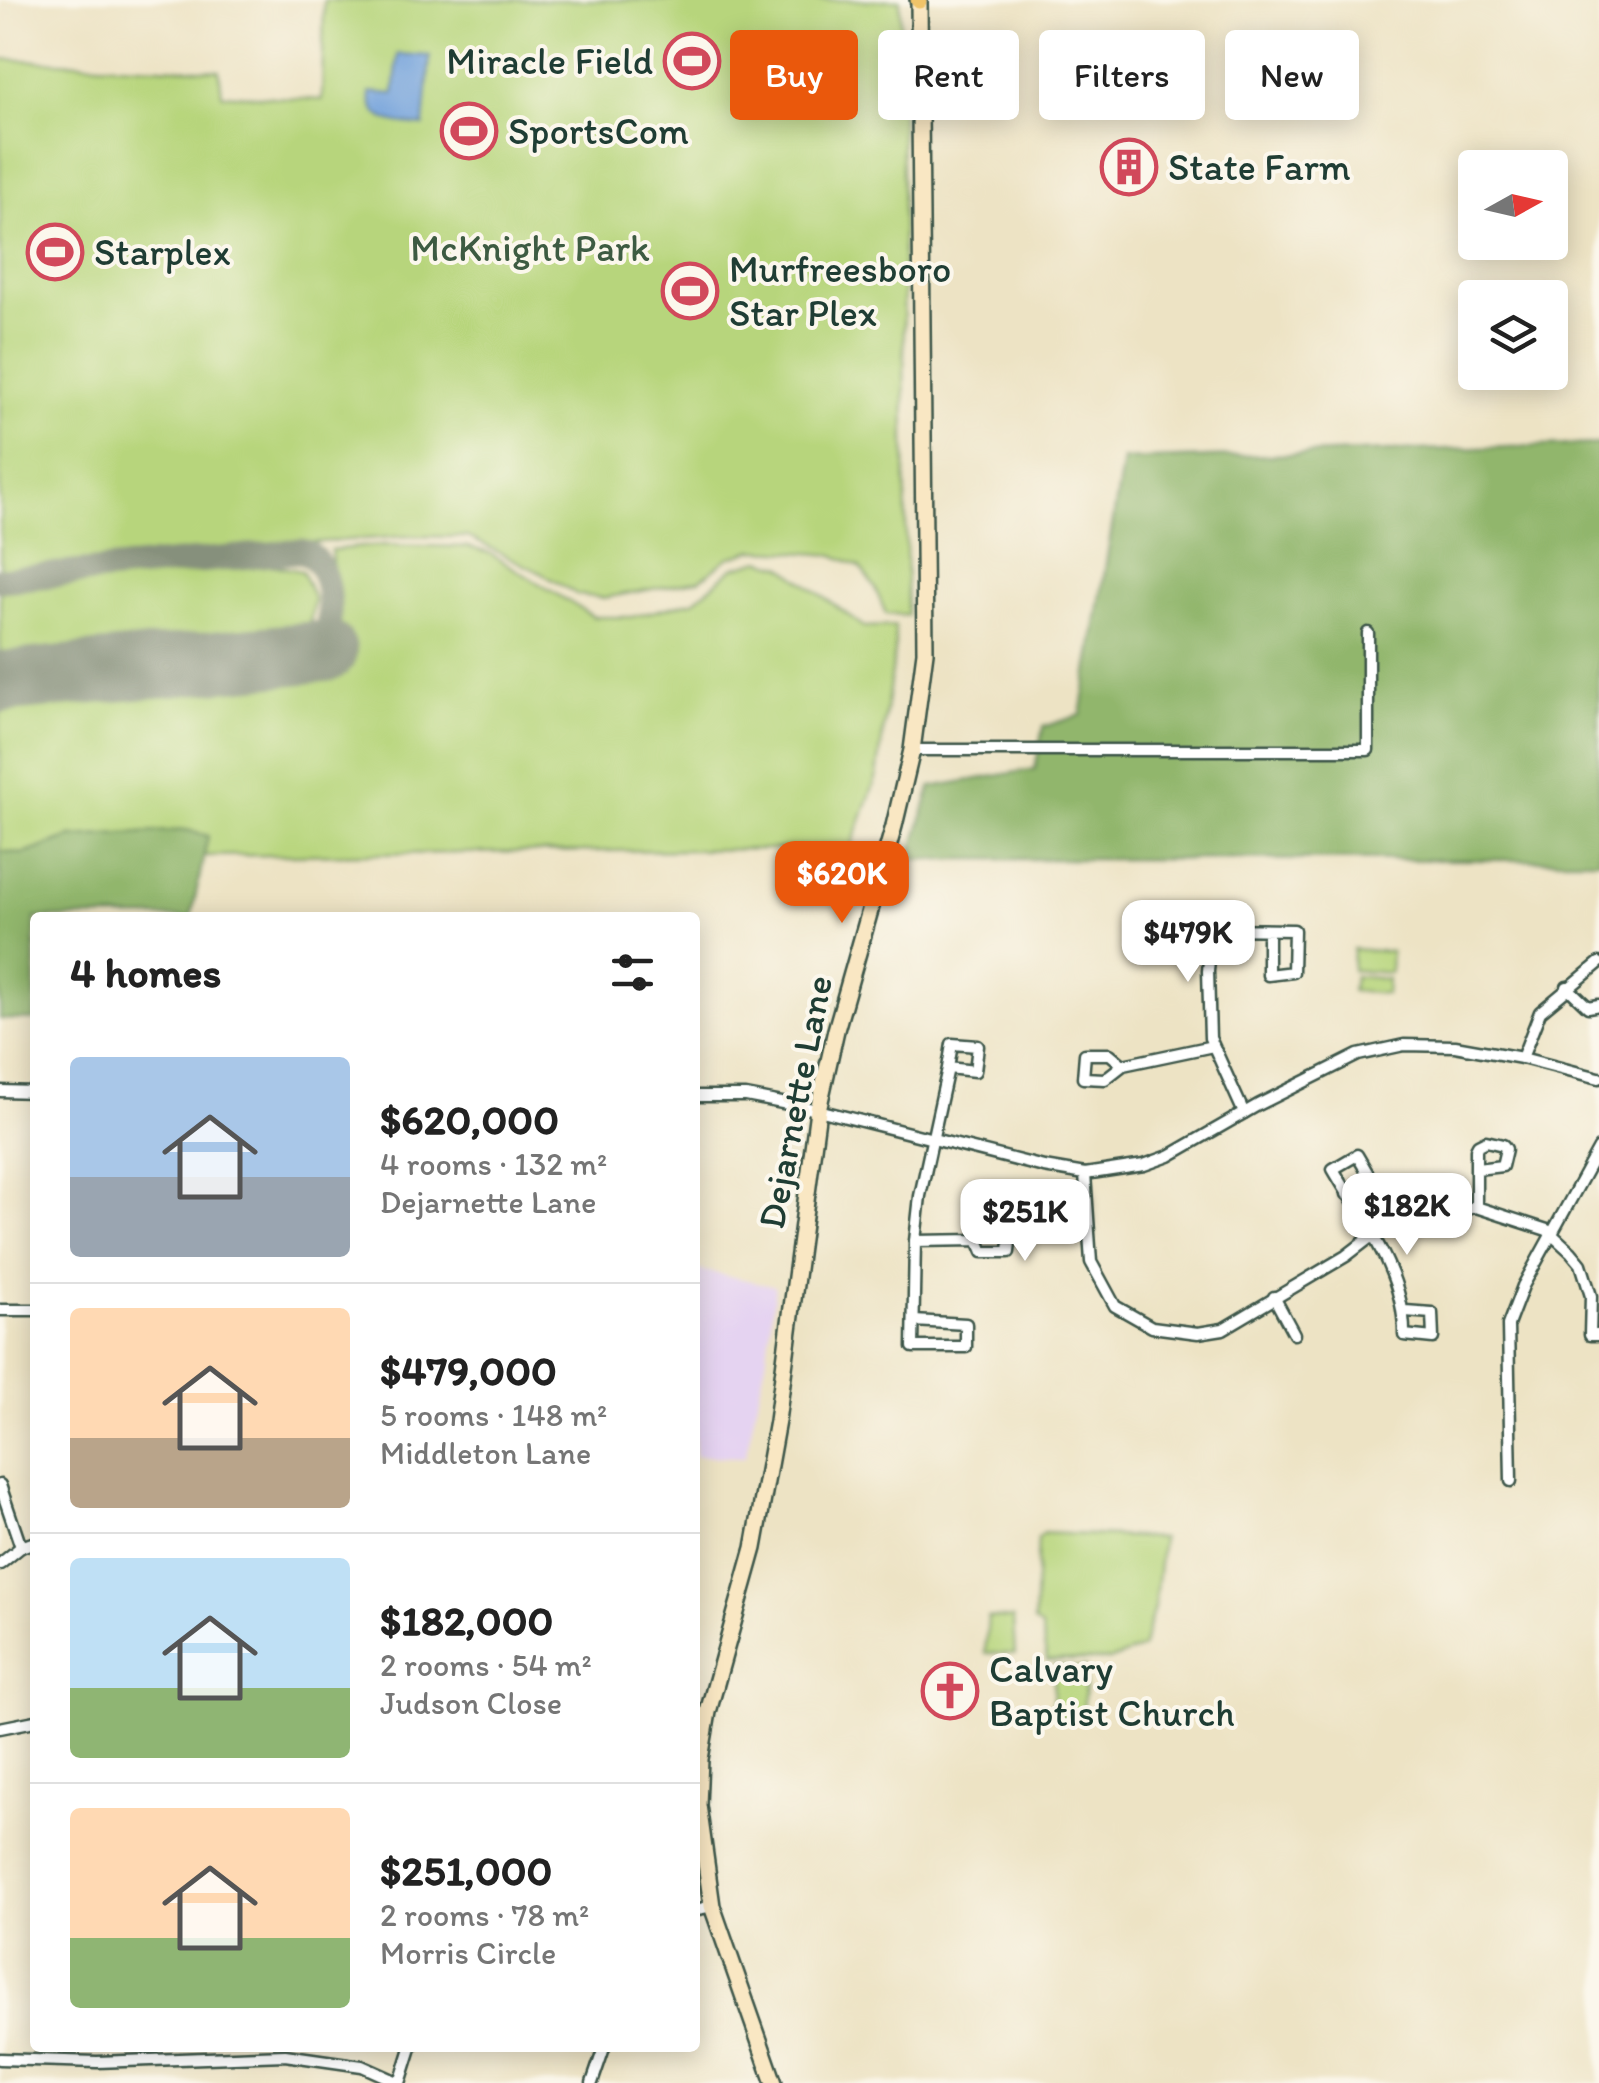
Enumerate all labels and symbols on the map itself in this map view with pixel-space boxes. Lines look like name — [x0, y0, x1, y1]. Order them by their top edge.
sports icon: Miracle Field — [662, 31, 722, 91]
place label: Miracle Field — [446, 38, 653, 84]
sports icon: SportsCom — [439, 101, 499, 161]
place label: SportsCom — [508, 108, 689, 154]
building icon: State Farm — [1099, 137, 1159, 197]
place label: State Farm — [1168, 144, 1351, 190]
north arrow — [1458, 150, 1568, 260]
sports icon: Starplex — [25, 222, 85, 282]
park label: McKnight Park — [410, 225, 650, 271]
place label: Starplex — [94, 229, 231, 275]
place label: Murfreesboro Star Plex — [729, 246, 951, 336]
sports icon: Murfreesboro Star Plex — [660, 261, 720, 321]
pin: $620K — [772, 841, 912, 926]
pin: $479K — [1118, 900, 1258, 985]
street label: Dejarnette Lane — [748, 971, 842, 1233]
pin: $182K — [1337, 1173, 1477, 1258]
pin: $251K — [955, 1179, 1095, 1264]
place label: Calvary Baptist Church — [989, 1646, 1235, 1736]
church icon: Calvary Baptist Church — [920, 1661, 980, 1721]

